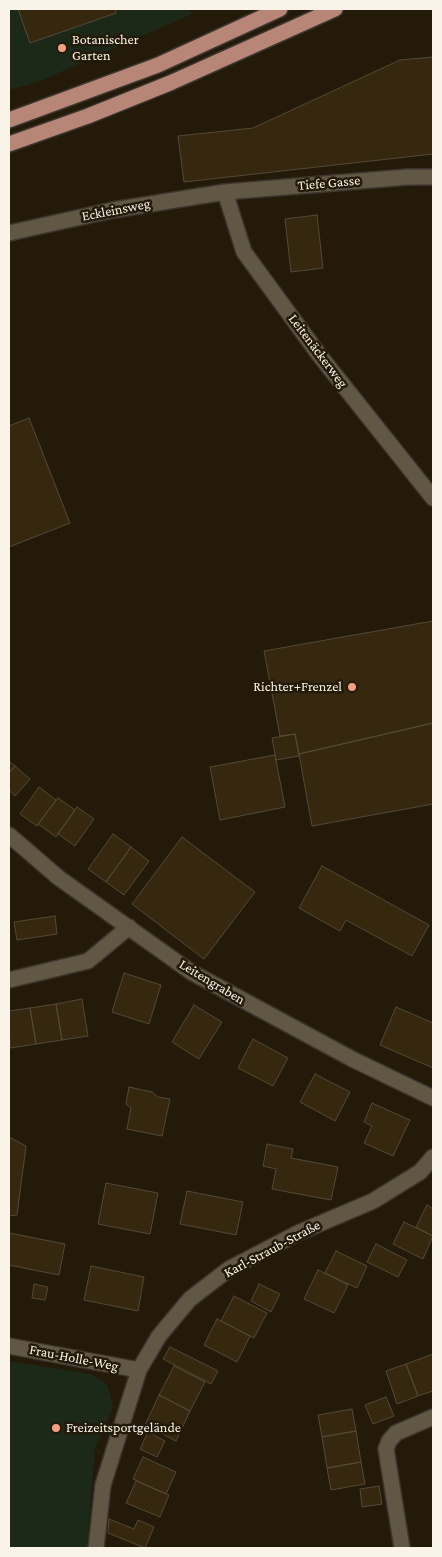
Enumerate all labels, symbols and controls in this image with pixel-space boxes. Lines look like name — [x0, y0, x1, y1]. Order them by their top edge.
place label: Botanischer Garten — [72, 32, 139, 64]
marker: Botanischer Garten — [56, 42, 68, 54]
street label: Tiefe Gasse — [297, 172, 361, 194]
street label: Eckleinsweg — [80, 195, 152, 225]
street label: Leitenäckerweg — [285, 311, 351, 391]
place label: Richter+Frenzel — [253, 679, 342, 695]
marker: Richter+Frenzel — [346, 681, 358, 693]
street label: Leitengraben — [176, 956, 248, 1008]
street label: Karl-Straub-Straße — [221, 1217, 323, 1281]
street label: Frau-Holle-Weg — [28, 1341, 120, 1375]
place label: Freizeitsportgelände — [66, 1420, 181, 1436]
marker: Freizeitsportgelände — [50, 1422, 62, 1434]

